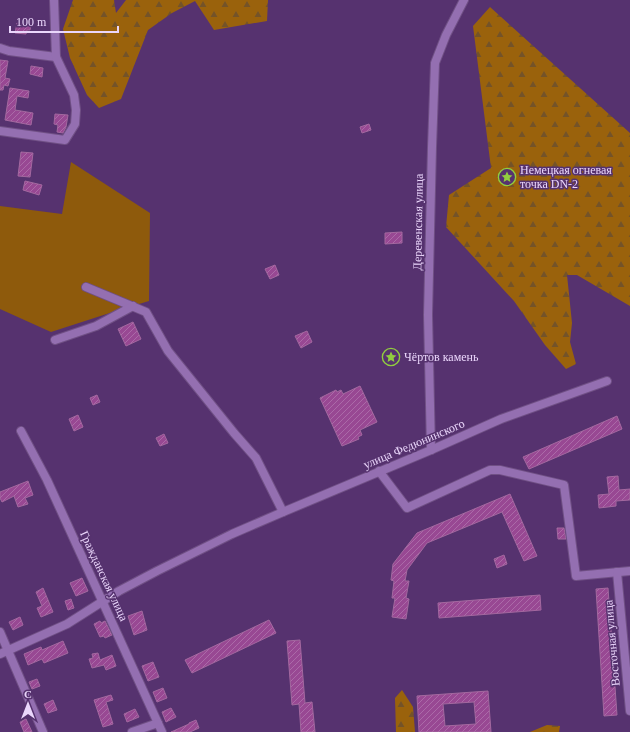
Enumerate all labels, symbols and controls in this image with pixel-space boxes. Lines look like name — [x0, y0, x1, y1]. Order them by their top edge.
scale bar — [10, 8, 118, 34]
text: 100 m — [16, 15, 47, 29]
place label: Немецкая огневая точка DN-2 — [520, 163, 612, 191]
place icon: Немецкая огневая точка DN-2 — [497, 167, 517, 187]
street label: Деревенская улица — [410, 173, 426, 271]
place icon: Чёртов камень — [381, 347, 401, 367]
place label: Чёртов камень — [404, 350, 479, 364]
street label: улица Федюнинского — [361, 416, 467, 472]
street label: Гражданская улица — [77, 529, 131, 624]
street label: Восточная улица — [601, 599, 623, 687]
north arrow — [8, 684, 48, 724]
text: С — [24, 688, 32, 700]

